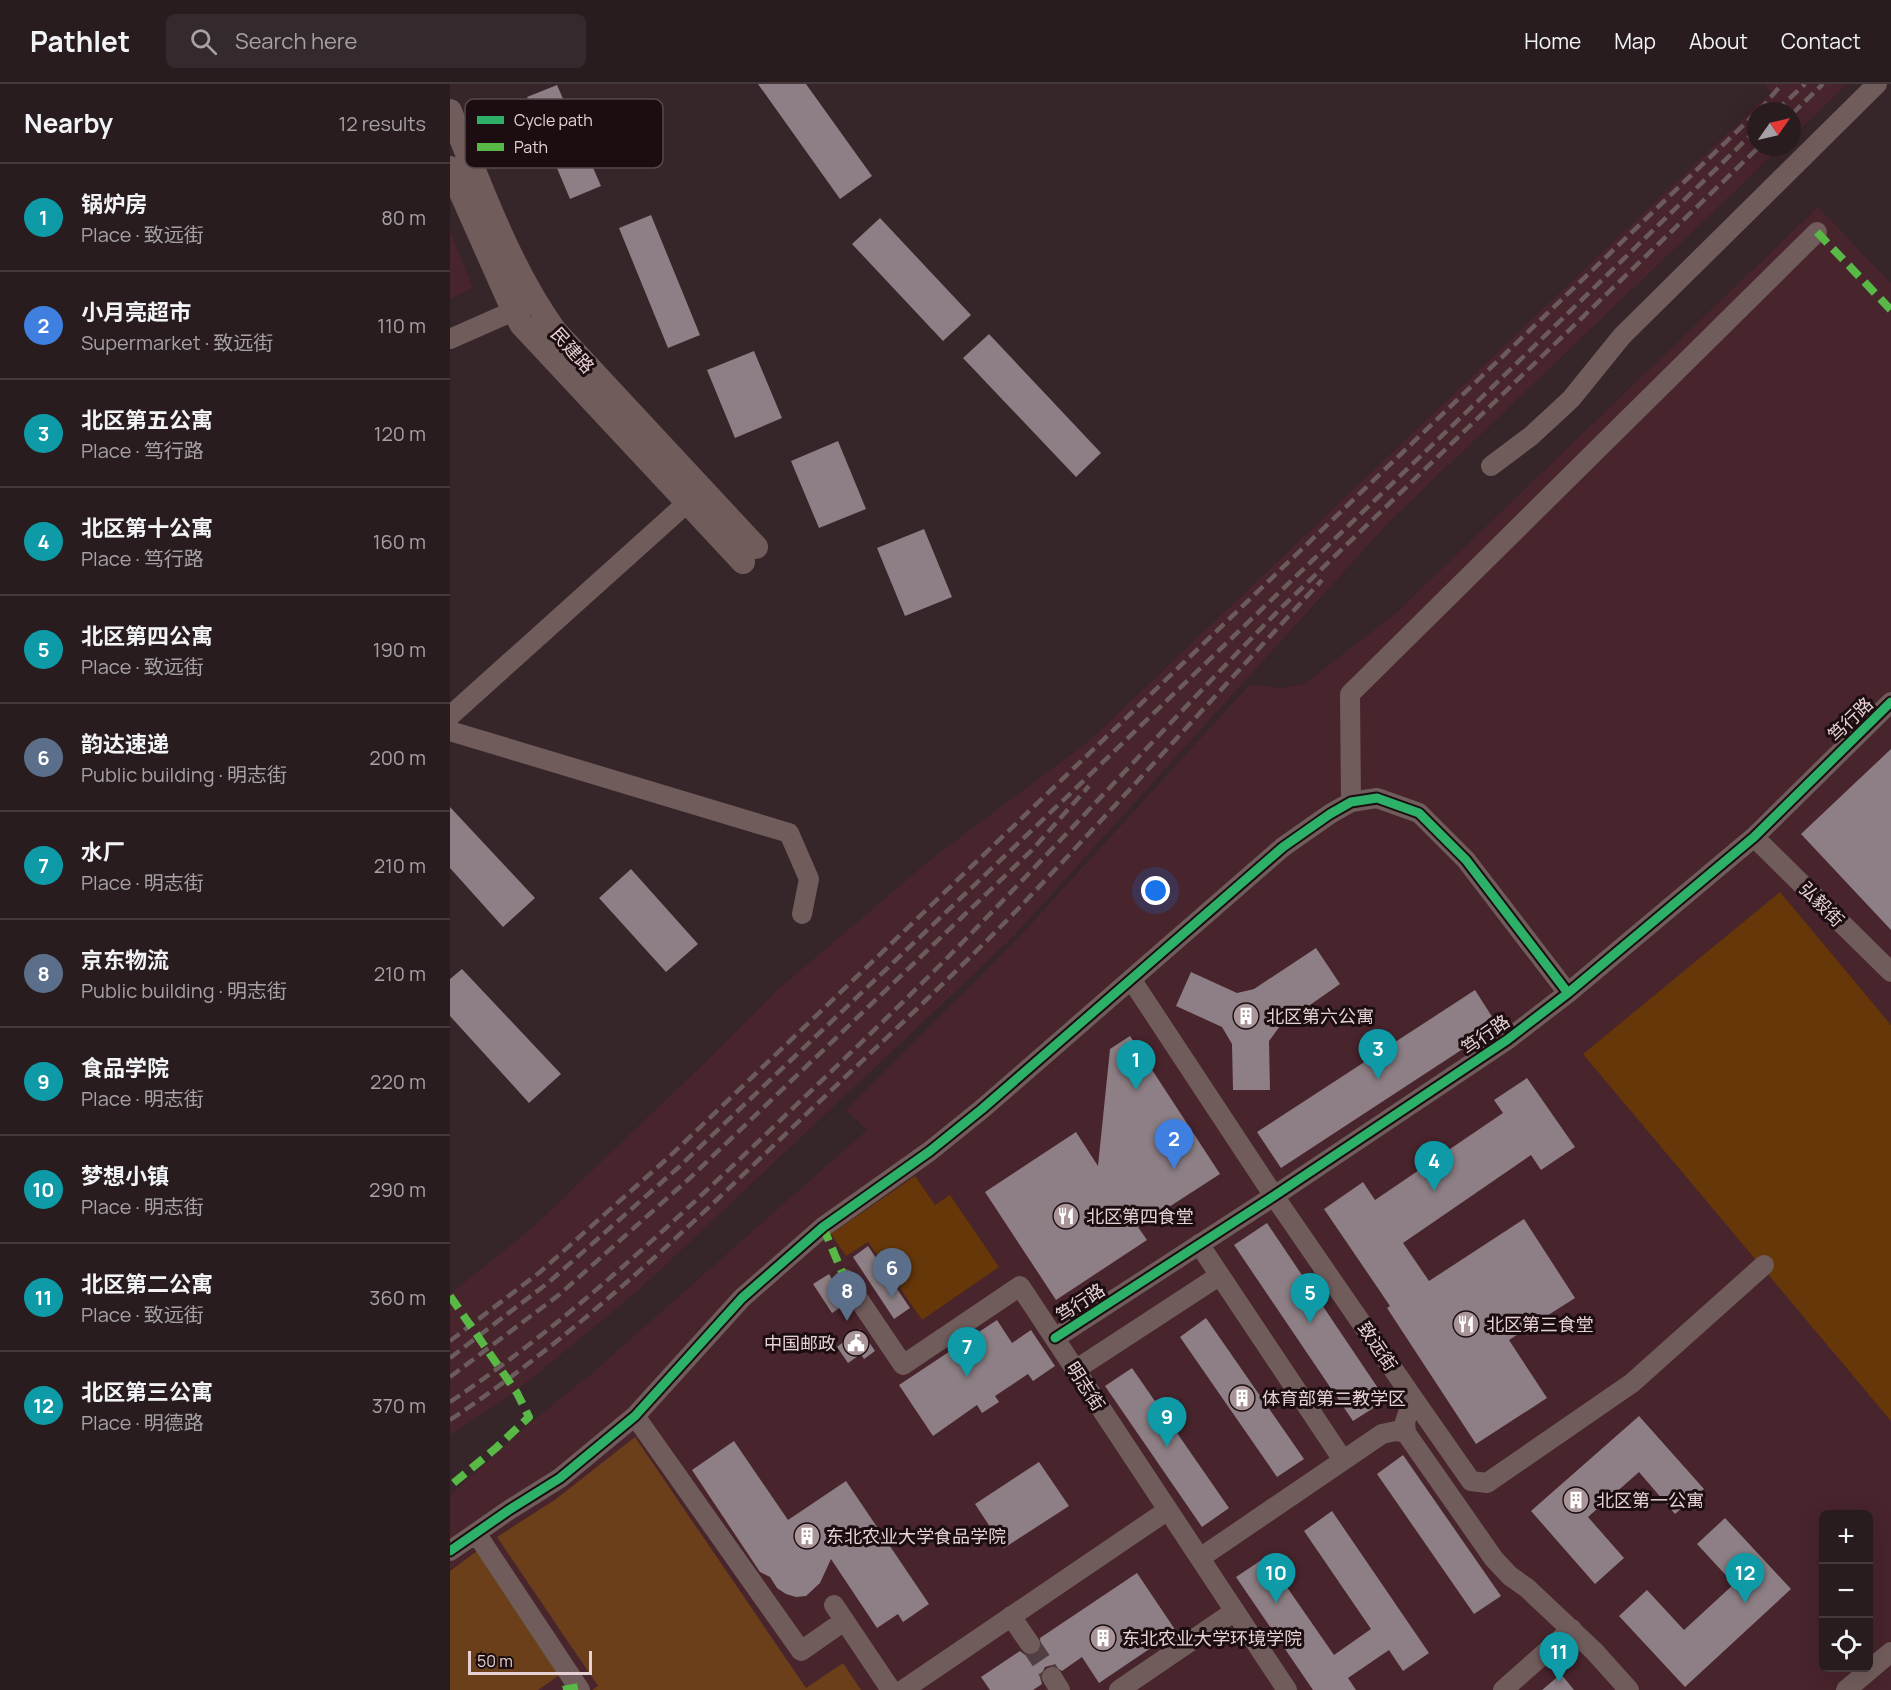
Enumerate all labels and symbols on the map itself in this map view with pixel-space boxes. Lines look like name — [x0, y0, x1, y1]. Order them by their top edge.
legend — [465, 99, 663, 168]
north arrow — [1747, 102, 1801, 156]
text: Cycle path — [514, 109, 593, 131]
text: Path — [514, 136, 548, 158]
street label: 民建路 — [546, 322, 600, 378]
street label: 笃行路 — [1822, 692, 1878, 746]
your location — [1141, 876, 1170, 905]
street label: 弘毅街 — [1794, 876, 1850, 932]
building icon: 北区第六公寓 — [1231, 1001, 1261, 1031]
place label: 北区第六公寓 — [1266, 1004, 1374, 1028]
street label: 笃行路 — [1456, 1009, 1514, 1059]
pin: 3 — [1358, 1030, 1398, 1079]
pin: 1 — [1116, 1040, 1156, 1090]
pin: 2 — [1154, 1120, 1194, 1169]
pin: 4 — [1414, 1142, 1454, 1191]
restaurant icon: 北区第四食堂 — [1051, 1201, 1081, 1231]
place label: 北区第四食堂 — [1086, 1204, 1194, 1228]
pin: 6 — [872, 1248, 912, 1298]
pin: 8 — [828, 1272, 866, 1321]
pin: 5 — [1290, 1274, 1330, 1323]
street label: 笃行路 — [1051, 1277, 1109, 1327]
restaurant icon: 北区第三食堂 — [1451, 1309, 1481, 1339]
place label: 北区第三食堂 — [1486, 1312, 1594, 1336]
street label: 致远街 — [1353, 1317, 1403, 1375]
public building icon: 中国邮政 — [841, 1328, 871, 1358]
pin: 7 — [948, 1328, 986, 1377]
place label: 中国邮政 — [764, 1331, 836, 1355]
street label: 明志街 — [1061, 1357, 1111, 1415]
building icon: 体育部第二教学区 — [1227, 1383, 1257, 1413]
place label: 体育部第二教学区 — [1262, 1386, 1406, 1410]
pin: 9 — [1148, 1398, 1186, 1447]
building icon: 北区第一公寓 — [1561, 1485, 1591, 1515]
place label: 北区第一公寓 — [1596, 1488, 1704, 1512]
building icon: 东北农业大学食品学院 — [792, 1521, 822, 1551]
place label: 东北农业大学食品学院 — [826, 1524, 1006, 1548]
pin: 10 — [1256, 1554, 1296, 1603]
pin: 12 — [1726, 1554, 1764, 1603]
building icon: 东北农业大学环境学院 — [1088, 1623, 1118, 1653]
place label: 东北农业大学环境学院 — [1122, 1626, 1302, 1650]
pin: 11 — [1540, 1632, 1578, 1682]
scale bar — [468, 1648, 592, 1676]

